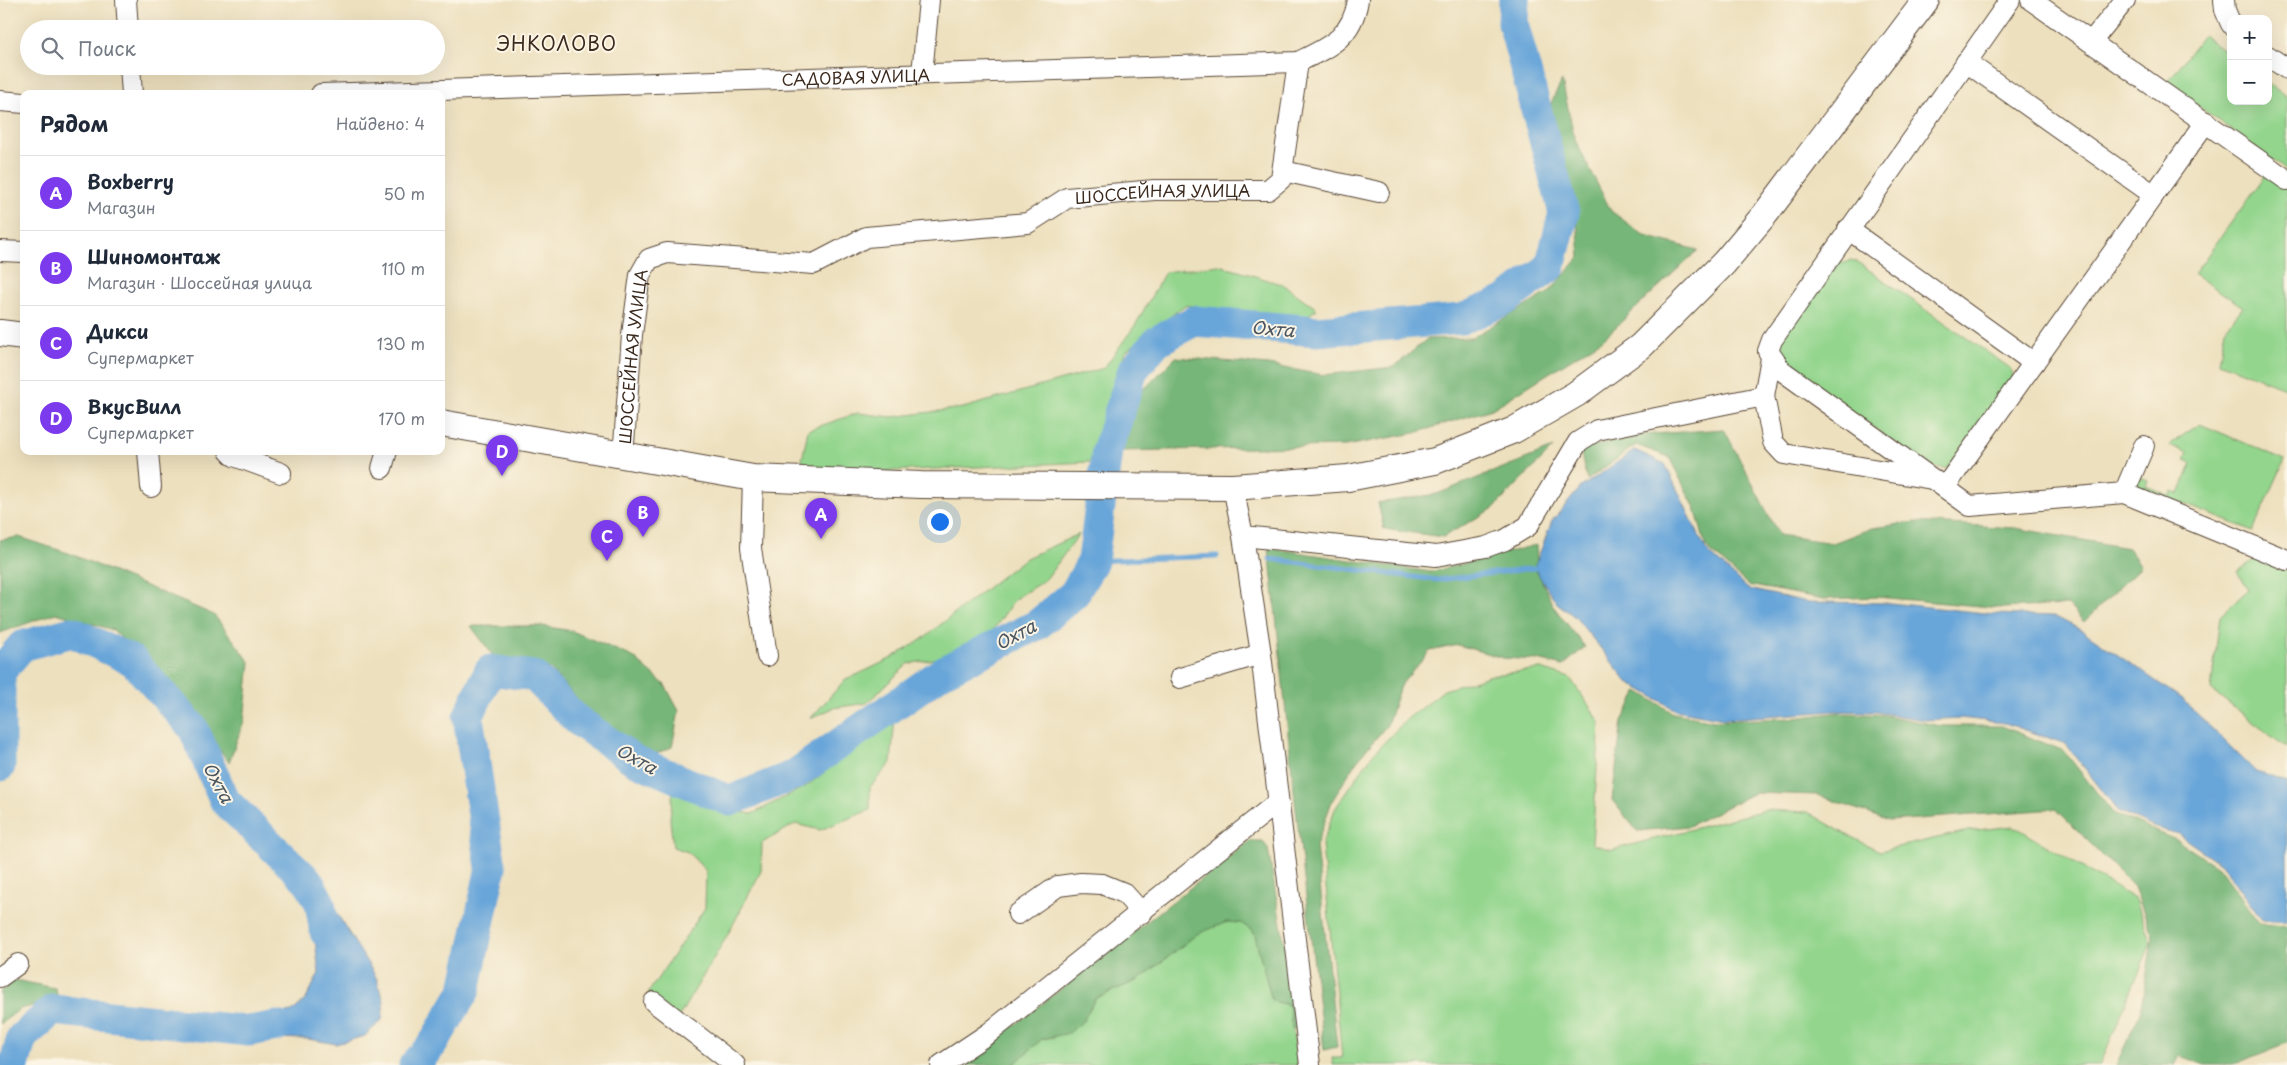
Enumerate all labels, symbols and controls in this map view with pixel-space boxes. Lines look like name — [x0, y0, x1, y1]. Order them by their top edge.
map controls — [2227, 15, 2272, 105]
button: + — [2227, 15, 2272, 60]
search box — [20, 20, 445, 75]
district label: ЭНКОЛОВО — [496, 29, 617, 57]
icon: search — [38, 34, 66, 62]
text: Поиск — [78, 34, 136, 62]
button: − — [2227, 60, 2272, 105]
street label: САДОВАЯ УЛИЦА — [781, 62, 930, 91]
text: Рядом — [40, 107, 108, 139]
text: Найдено: 4 — [336, 111, 425, 135]
text: Boxberry — [87, 167, 174, 195]
street label: ШОССЕЙНАЯ УЛИЦА — [1074, 178, 1250, 209]
text: A — [50, 181, 62, 205]
text: 50 m — [384, 181, 425, 205]
text: Магазин — [87, 195, 156, 219]
text: Шиномонтаж — [87, 242, 220, 270]
text: B — [51, 256, 61, 280]
text: 110 m — [382, 256, 425, 280]
street label: ШОССЕЙНАЯ УЛИЦА — [612, 267, 653, 445]
text: Магазин · Шоссейная улица — [87, 270, 312, 294]
water label: Охта — [1250, 313, 1296, 343]
text: Дикси — [87, 317, 149, 345]
text: C — [50, 331, 62, 355]
text: 130 m — [377, 331, 425, 355]
text: Супермаркет — [87, 345, 194, 369]
text: ВкусВилл — [87, 392, 181, 420]
text: D — [50, 406, 62, 430]
text: 170 m — [379, 406, 425, 430]
text: Супермаркет — [87, 420, 194, 444]
pin: D — [486, 435, 518, 476]
pin: B — [627, 496, 659, 537]
pin: A — [805, 498, 837, 539]
your location — [927, 509, 953, 535]
pin: C — [591, 520, 623, 561]
water label: Охта — [990, 612, 1041, 656]
water label: Охта — [612, 736, 663, 781]
water label: Охта — [197, 757, 241, 808]

